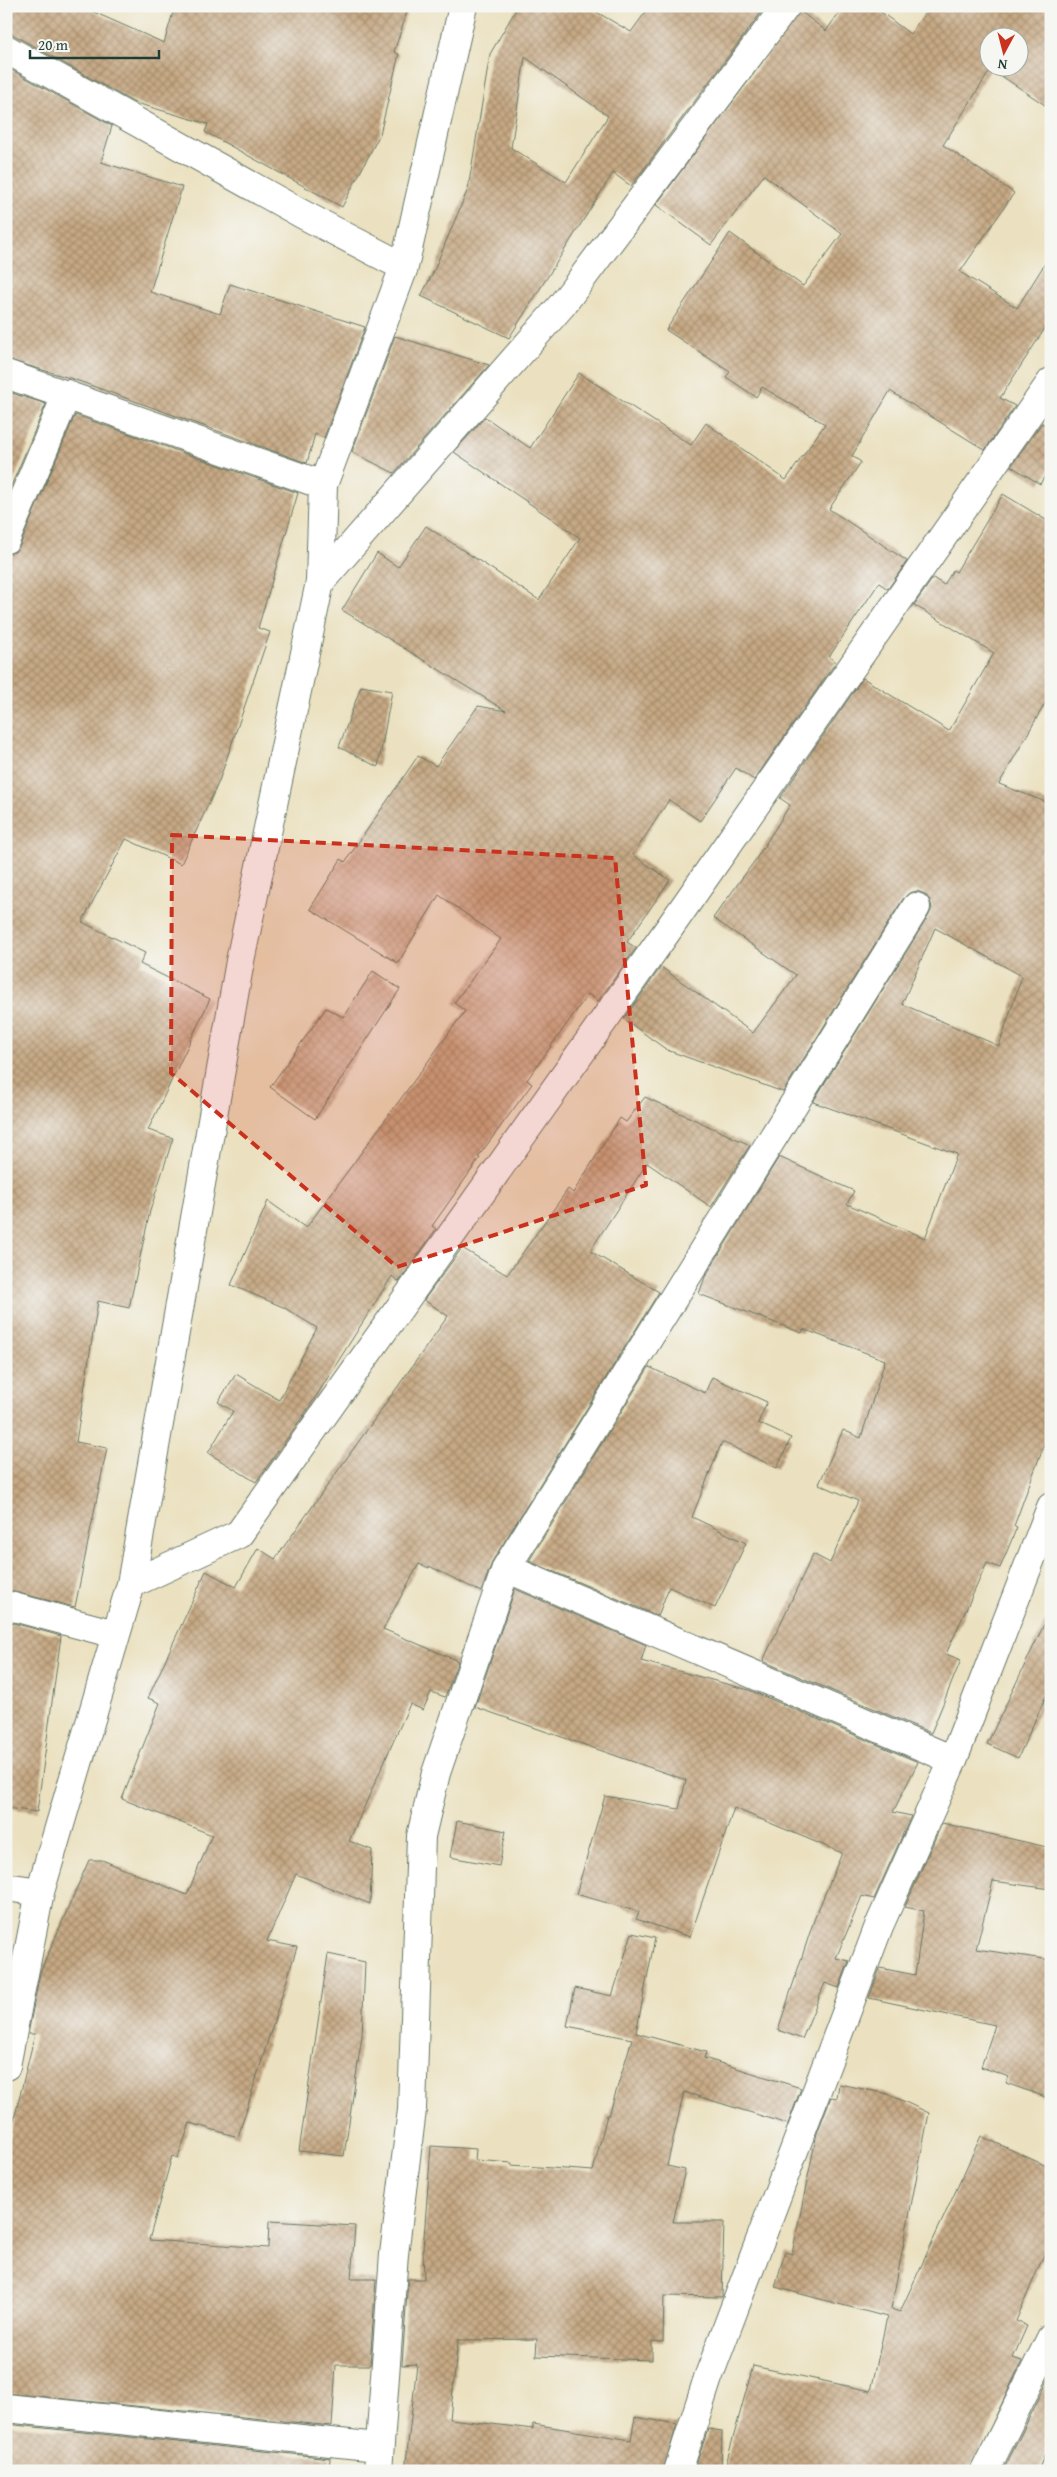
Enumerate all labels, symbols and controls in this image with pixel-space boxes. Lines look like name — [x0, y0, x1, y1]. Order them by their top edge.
scale bar — [30, 28, 159, 60]
north arrow — [980, 28, 1030, 78]
text: 20 m — [38, 34, 69, 55]
text: N — [996, 54, 1008, 75]

